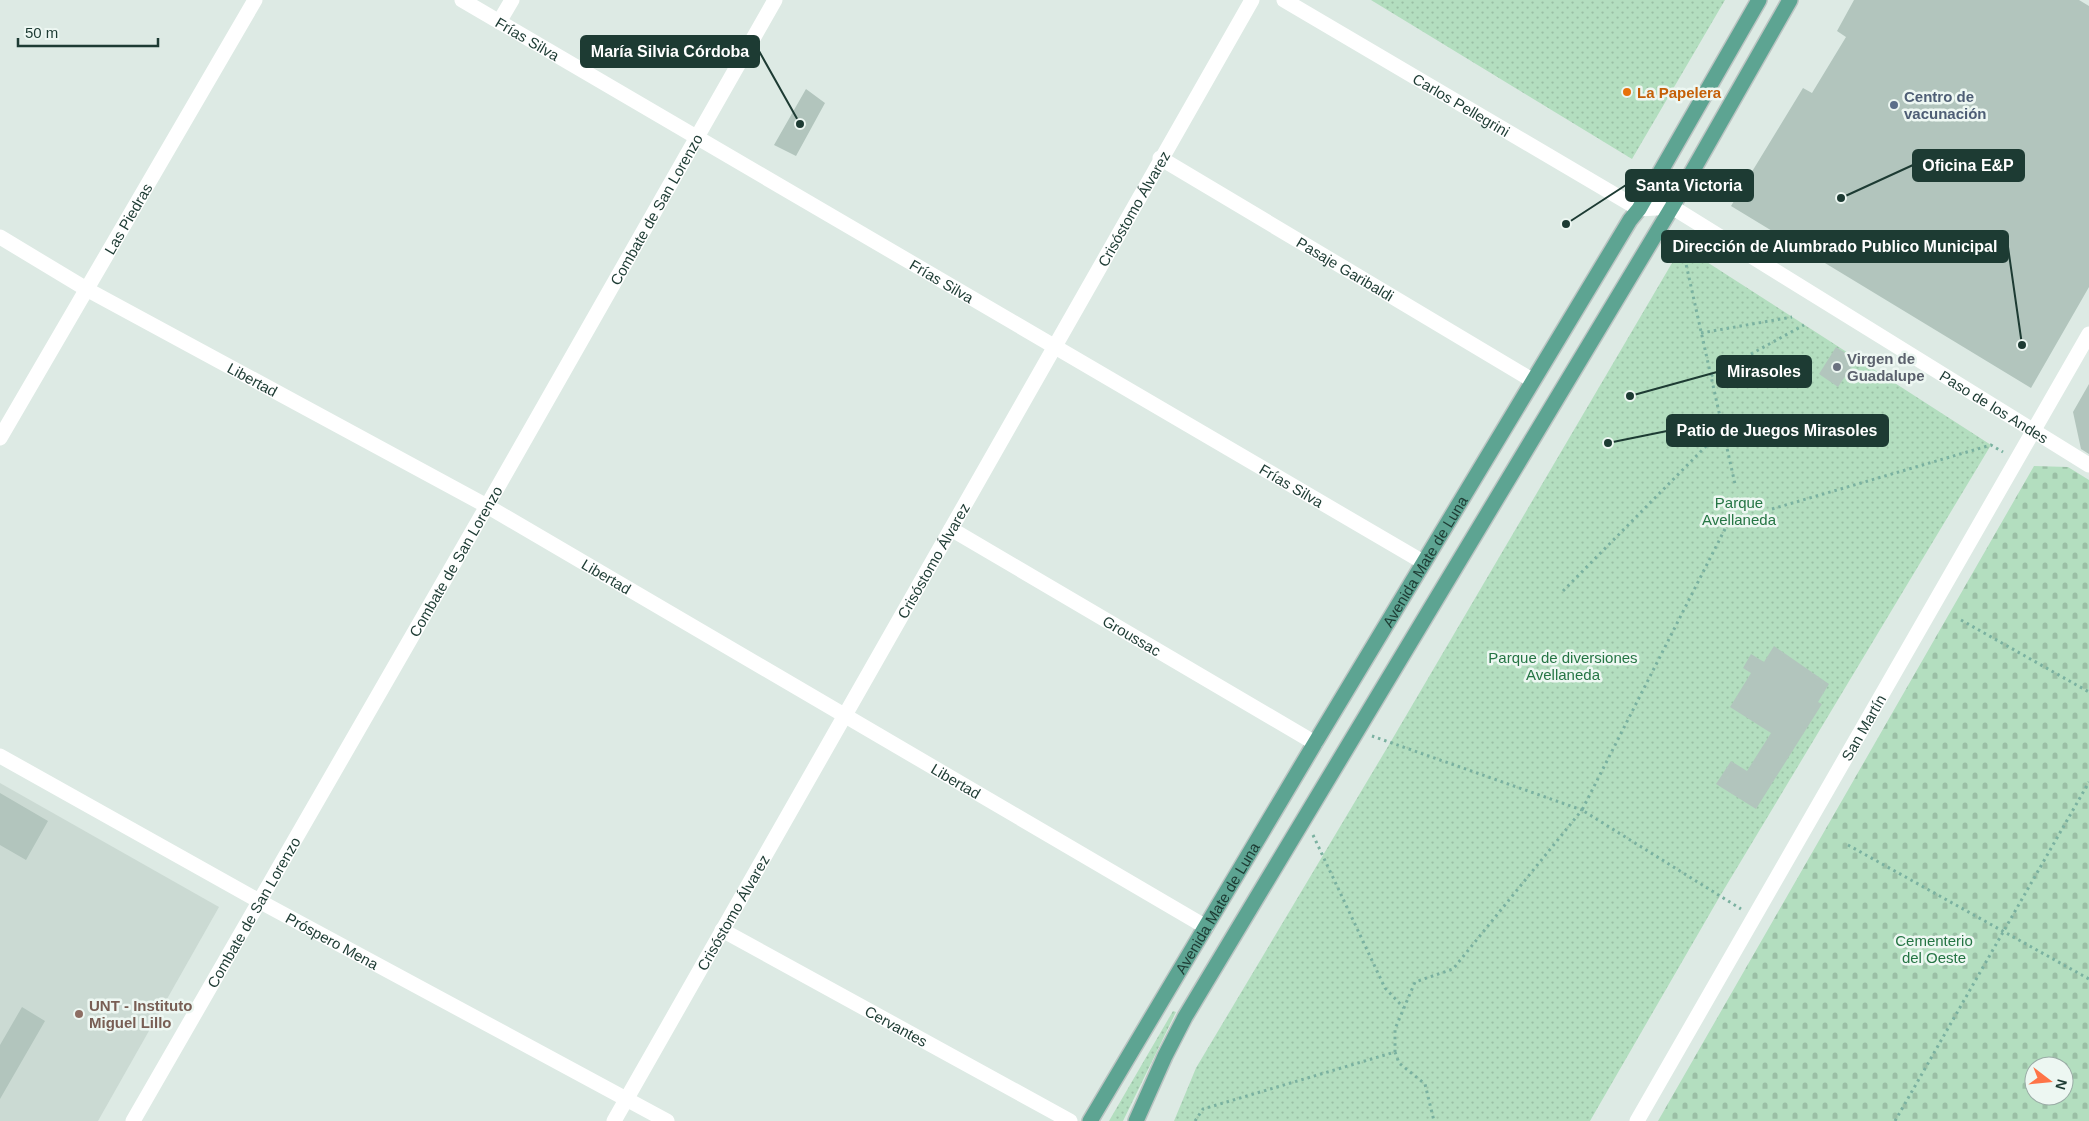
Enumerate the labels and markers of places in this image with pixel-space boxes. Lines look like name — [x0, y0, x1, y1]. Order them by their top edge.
callout: María Silvia Córdoba — [581, 36, 759, 67]
place label: La Papelera — [1637, 84, 1722, 101]
marker: La Papelera — [1621, 86, 1633, 98]
place label: Centro de vacunación — [1904, 88, 1987, 122]
marker: Centro de vacunación — [1888, 99, 1900, 111]
callout: Oficina E&P — [1913, 150, 2024, 181]
callout: Santa Victoria — [1626, 170, 1753, 201]
callout: Dirección de Alumbrado Publico Municipal — [1662, 231, 2008, 262]
place label: Virgen de Guadalupe — [1847, 350, 1925, 384]
callout: Mirasoles — [1717, 356, 1811, 387]
marker: Virgen de Guadalupe — [1831, 361, 1843, 373]
callout: Patio de Juegos Mirasoles — [1667, 415, 1888, 446]
place label: UNT - Instituto Miguel Lillo — [89, 997, 192, 1031]
marker: UNT - Instituto Miguel Lillo — [73, 1008, 85, 1020]

